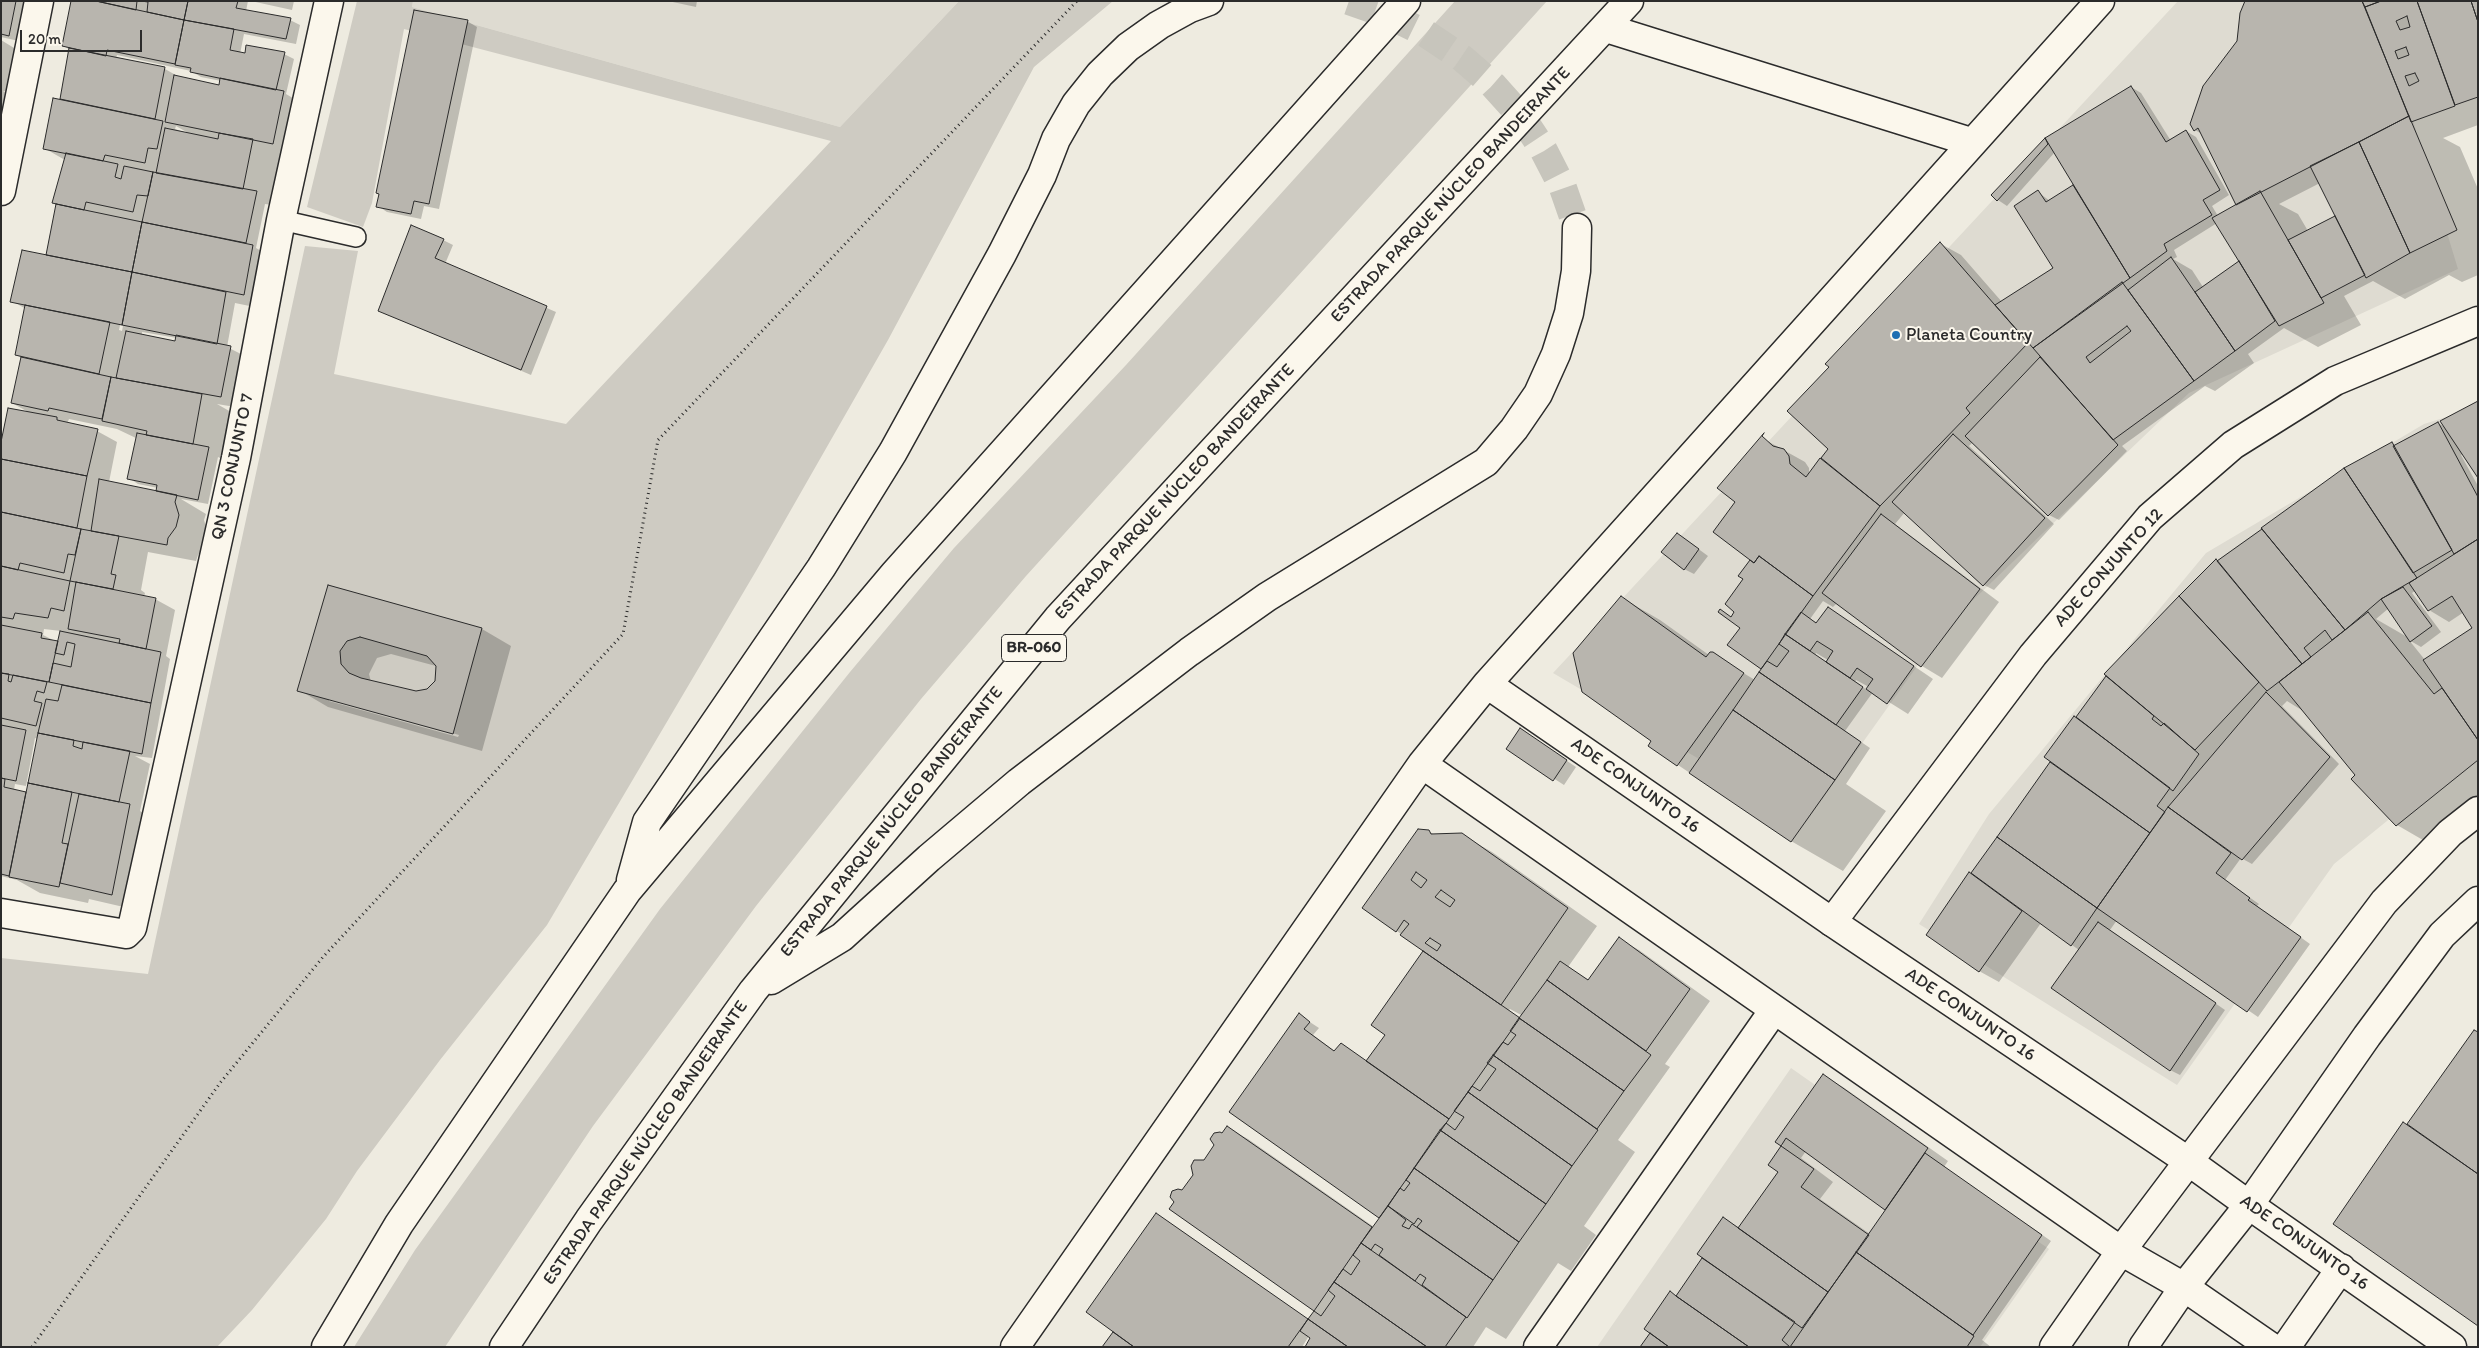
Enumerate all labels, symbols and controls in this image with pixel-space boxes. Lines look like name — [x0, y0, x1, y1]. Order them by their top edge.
scale bar — [22, 20, 145, 52]
text: 20 m — [28, 30, 61, 48]
street label: ESTRADA PARQUE NÚCLEO BANDEIRANTE — [1326, 63, 1576, 327]
place label: Planeta Country — [1906, 324, 2032, 346]
marker: Planeta Country — [1890, 329, 1902, 341]
street label: ESTRADA PARQUE NÚCLEO BANDEIRANTE — [1050, 360, 1300, 624]
street label: QN 3 CONJUNTO 7 — [207, 392, 259, 542]
street label: ADE CONJUNTO 12 — [2050, 504, 2168, 632]
road number: BR-060 — [1002, 634, 1066, 661]
street label: ESTRADA PARQUE NÚCLEO BANDEIRANTE — [776, 682, 1008, 962]
street label: ADE CONJUNTO 16 — [1566, 733, 1704, 839]
street label: ADE CONJUNTO 16 — [1901, 963, 2039, 1067]
street label: ESTRADA PARQUE NÚCLEO BANDEIRANTE — [539, 997, 753, 1289]
street label: ADE CONJUNTO 16 — [2235, 1190, 2373, 1296]

